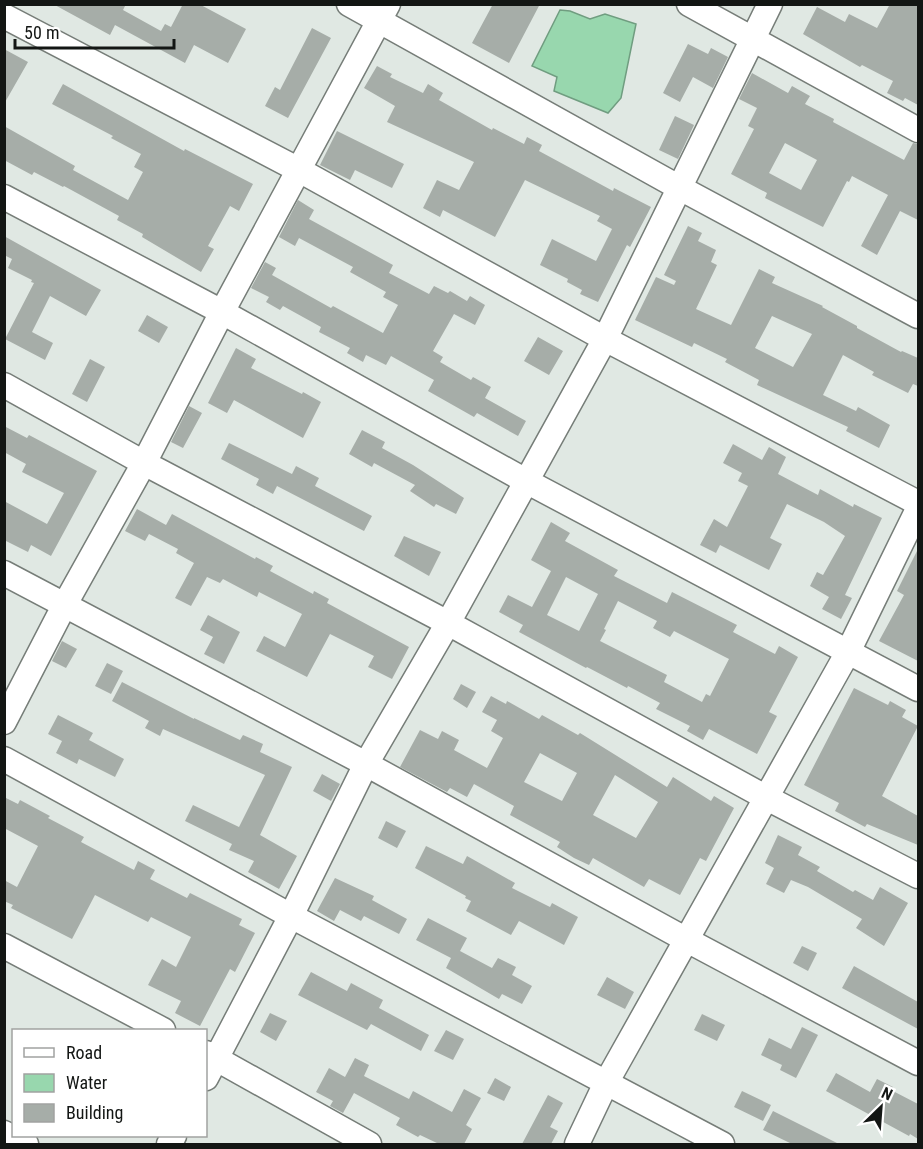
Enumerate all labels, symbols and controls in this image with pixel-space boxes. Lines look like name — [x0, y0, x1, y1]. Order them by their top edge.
scale bar — [15, 12, 174, 50]
text: 50 m — [24, 22, 59, 43]
legend — [12, 1029, 207, 1137]
text: Road — [66, 1042, 102, 1063]
text: Water — [66, 1072, 108, 1093]
north arrow — [851, 1077, 911, 1137]
text: N — [879, 1083, 896, 1105]
text: Building — [66, 1102, 123, 1123]

